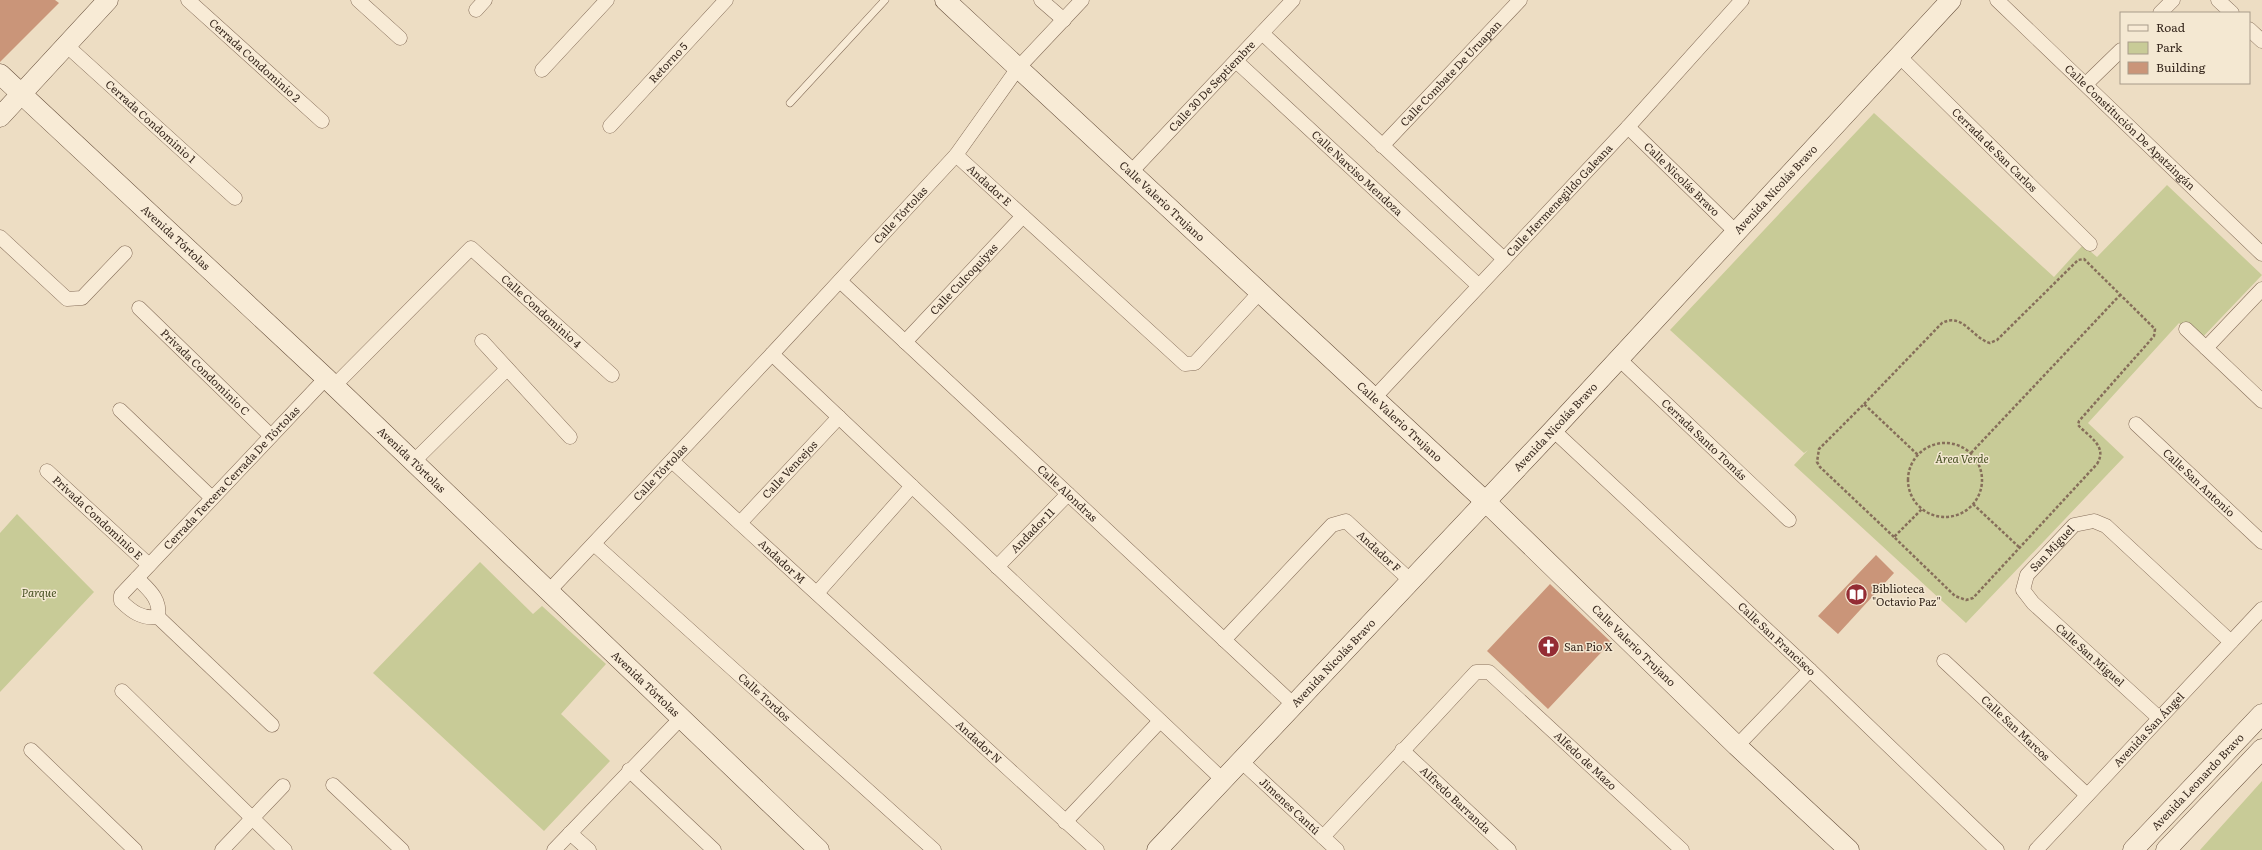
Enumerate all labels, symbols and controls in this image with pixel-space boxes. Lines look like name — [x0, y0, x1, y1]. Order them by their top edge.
legend — [2120, 12, 2250, 84]
street label: Cerrada Condominio 2 — [206, 14, 305, 105]
street label: Calle Combate De Uruapan — [1396, 16, 1504, 129]
text: Road — [2156, 18, 2186, 36]
street label: Calle 30 De Septiembre — [1164, 36, 1258, 135]
street label: Retorno 5 — [644, 38, 691, 86]
text: Park — [2156, 38, 2183, 56]
text: Building — [2156, 58, 2206, 76]
street label: Calle Constitución De Apatzingán — [2062, 60, 2199, 193]
street label: Cerrada Condominio 1 — [102, 76, 200, 166]
street label: Cerrada de San Carlos — [1949, 104, 2041, 195]
street label: Calle Narciso Mendoza — [1309, 126, 1407, 219]
street label: Calle Nicolás Bravo — [1641, 138, 1724, 219]
street label: Calle Hermenegildo Galeana — [1502, 140, 1615, 259]
street label: Avenida Nicolás Bravo — [1729, 141, 1820, 237]
street label: Calle Valerio Trujano — [1116, 157, 1209, 244]
street label: Andador E — [964, 160, 1016, 209]
street label: Calle Tórtolas — [869, 182, 930, 247]
street label: Avenida Tórtolas — [138, 201, 214, 273]
street label: Calle Culcoquiyas — [926, 239, 1001, 318]
street label: Calle Condominio 4 — [498, 270, 586, 351]
street label: Privada Condominio C — [158, 324, 254, 418]
street label: Calle Valerio Trujano — [1354, 377, 1446, 465]
street label: Avenida Nicolás Bravo — [1509, 378, 1600, 474]
street label: Cerrada Santo Tomás — [1658, 394, 1751, 483]
street label: Cerrada Tercera Cerrada De Tórtolas — [159, 402, 303, 552]
street label: Avenida Tórtolas — [374, 423, 450, 496]
street label: Calle Vencejos — [758, 436, 820, 502]
street label: Calle Tórtolas — [629, 440, 690, 504]
street label: Calle San Antonio — [2160, 444, 2239, 520]
park label: Área Verde — [1935, 450, 1989, 466]
street label: Calle Alondras — [1035, 461, 1101, 525]
street label: Privada Condominio E — [50, 471, 147, 563]
street label: Andador 11 — [1006, 503, 1058, 556]
street label: San Miguel — [2025, 521, 2077, 575]
street label: Andador F — [1354, 526, 1405, 575]
street label: Andador M — [755, 535, 810, 587]
place label: Biblioteca "Octavio Paz" — [1872, 580, 1941, 609]
library icon: Biblioteca "Octavio Paz" — [1843, 582, 1869, 608]
park label: Parque — [22, 584, 56, 600]
street label: Calle San Francisco — [1735, 598, 1820, 679]
street label: Calle Valerio Trujano — [1589, 600, 1680, 689]
street label: Avenida Nicolás Bravo — [1287, 614, 1378, 710]
street label: Calle San Miguel — [2053, 619, 2129, 690]
church icon: San Pio X — [1536, 634, 1562, 660]
place label: San Pio X — [1564, 638, 1613, 654]
street label: Avenida Tórtolas — [609, 647, 684, 720]
street label: Calle Tordos — [735, 669, 795, 724]
street label: Avenida San Ángel — [2109, 688, 2187, 770]
street label: Calle San Marcos — [1978, 691, 2054, 764]
street label: Andador N — [953, 716, 1006, 766]
street label: Alfedo de Mazo — [1551, 727, 1621, 793]
street label: Avenida Leonardo Bravo — [2147, 729, 2247, 833]
street label: Alfredo Barranda — [1417, 762, 1495, 836]
street label: Jimenes Cantú — [1256, 773, 1324, 838]

